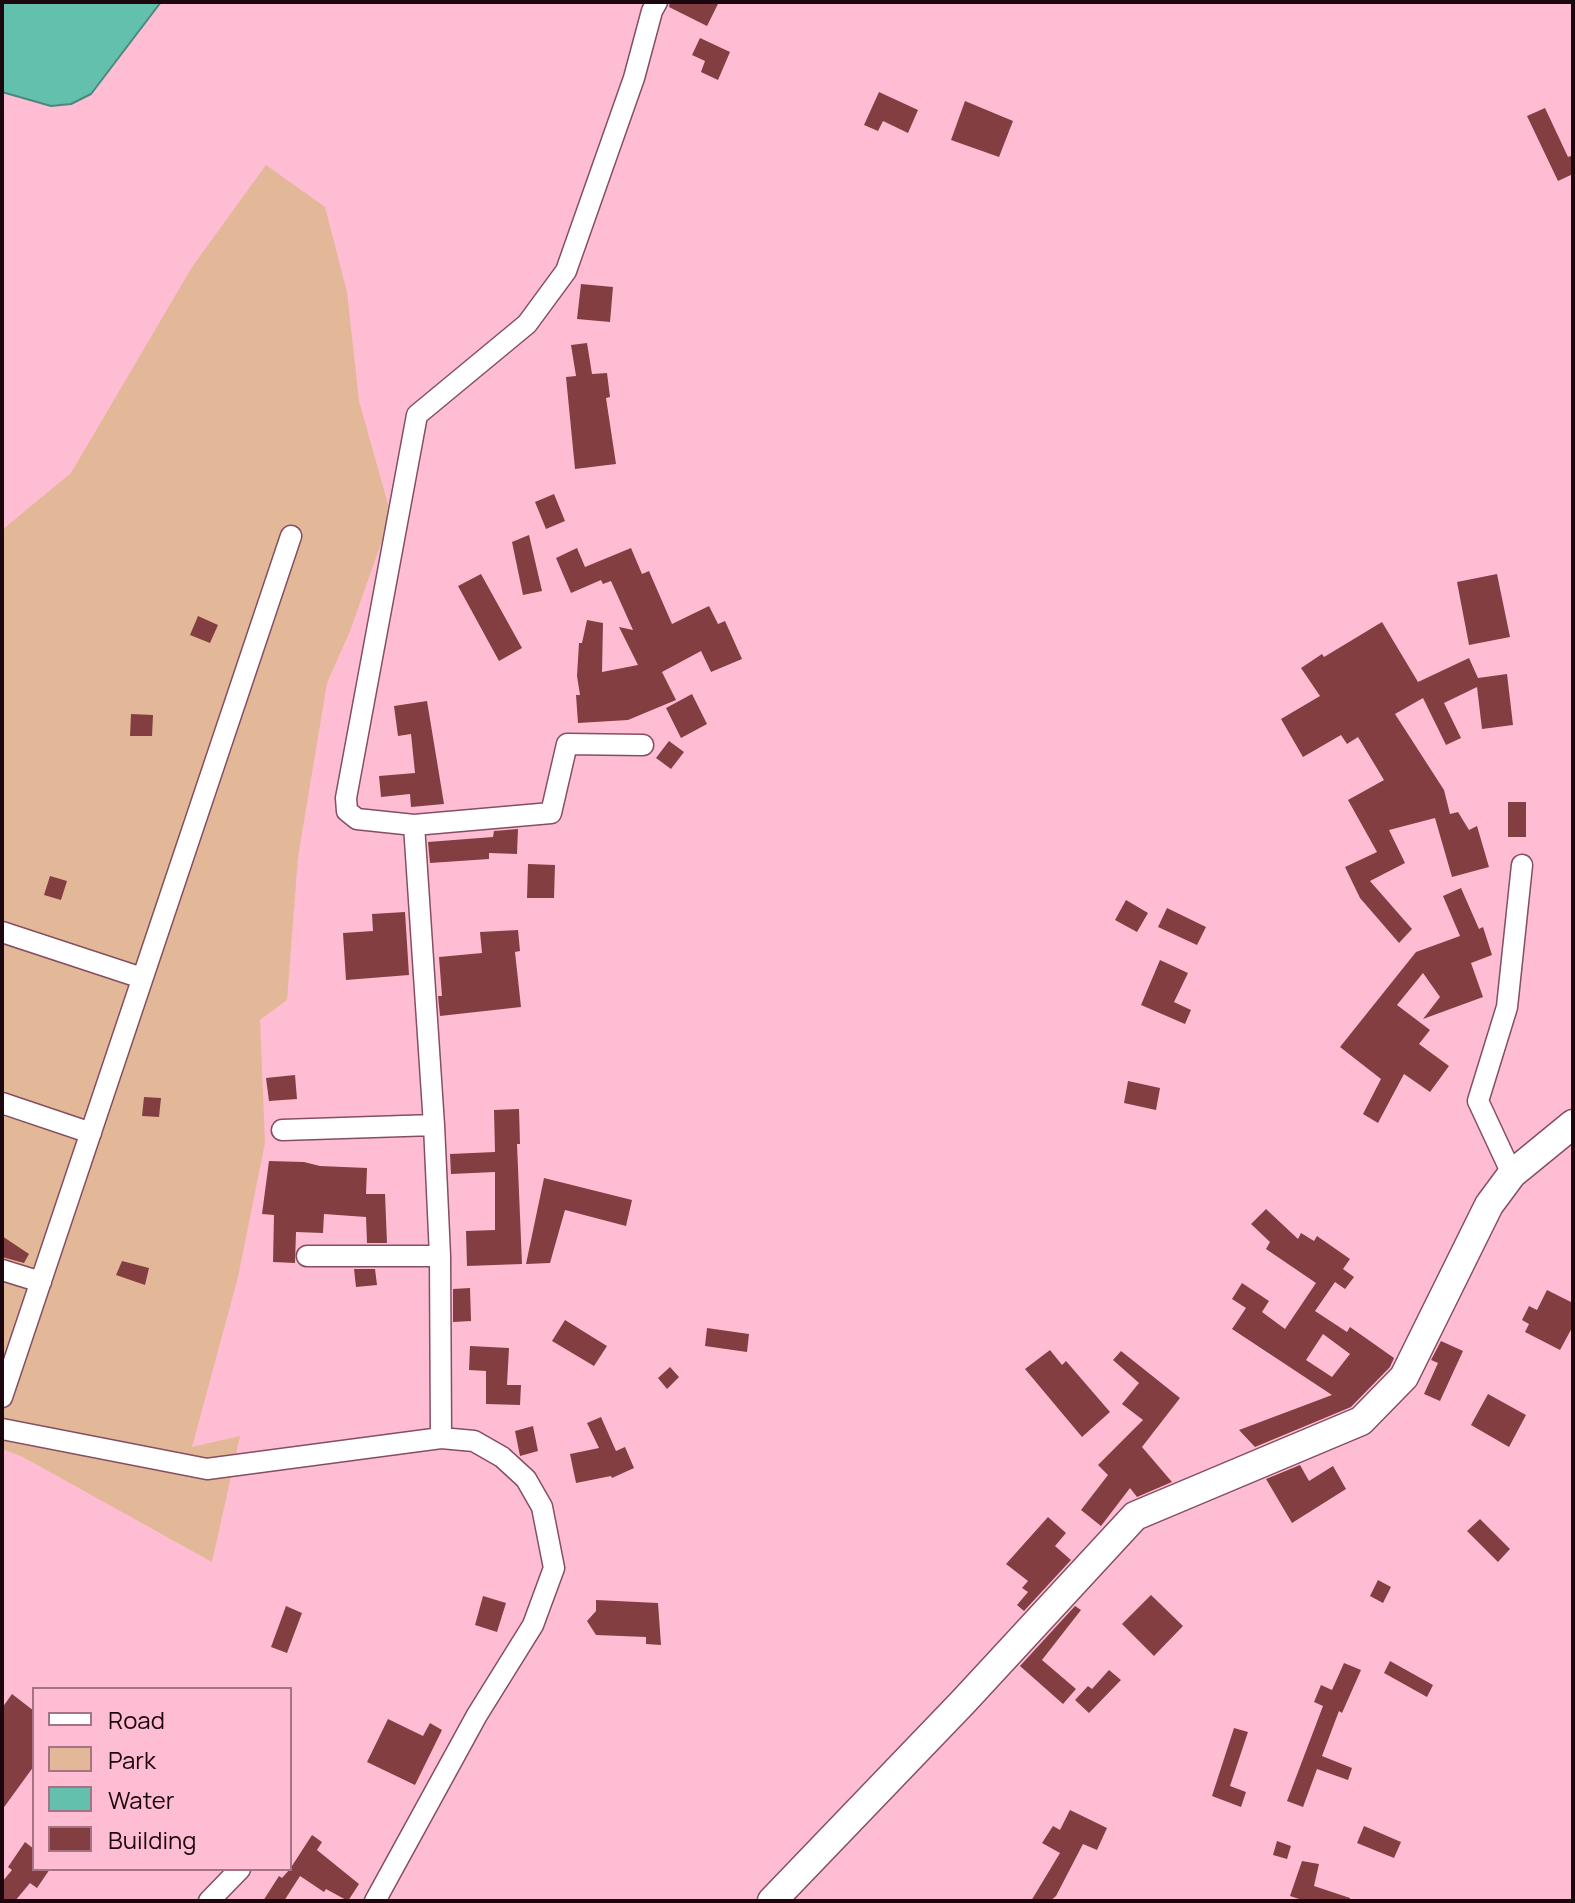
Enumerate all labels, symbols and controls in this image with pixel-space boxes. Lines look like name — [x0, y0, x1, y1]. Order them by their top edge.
legend — [32, 1687, 292, 1871]
text: Road — [108, 1703, 165, 1736]
text: Park — [108, 1743, 156, 1776]
text: Water — [108, 1783, 175, 1816]
text: Building — [108, 1823, 196, 1856]

